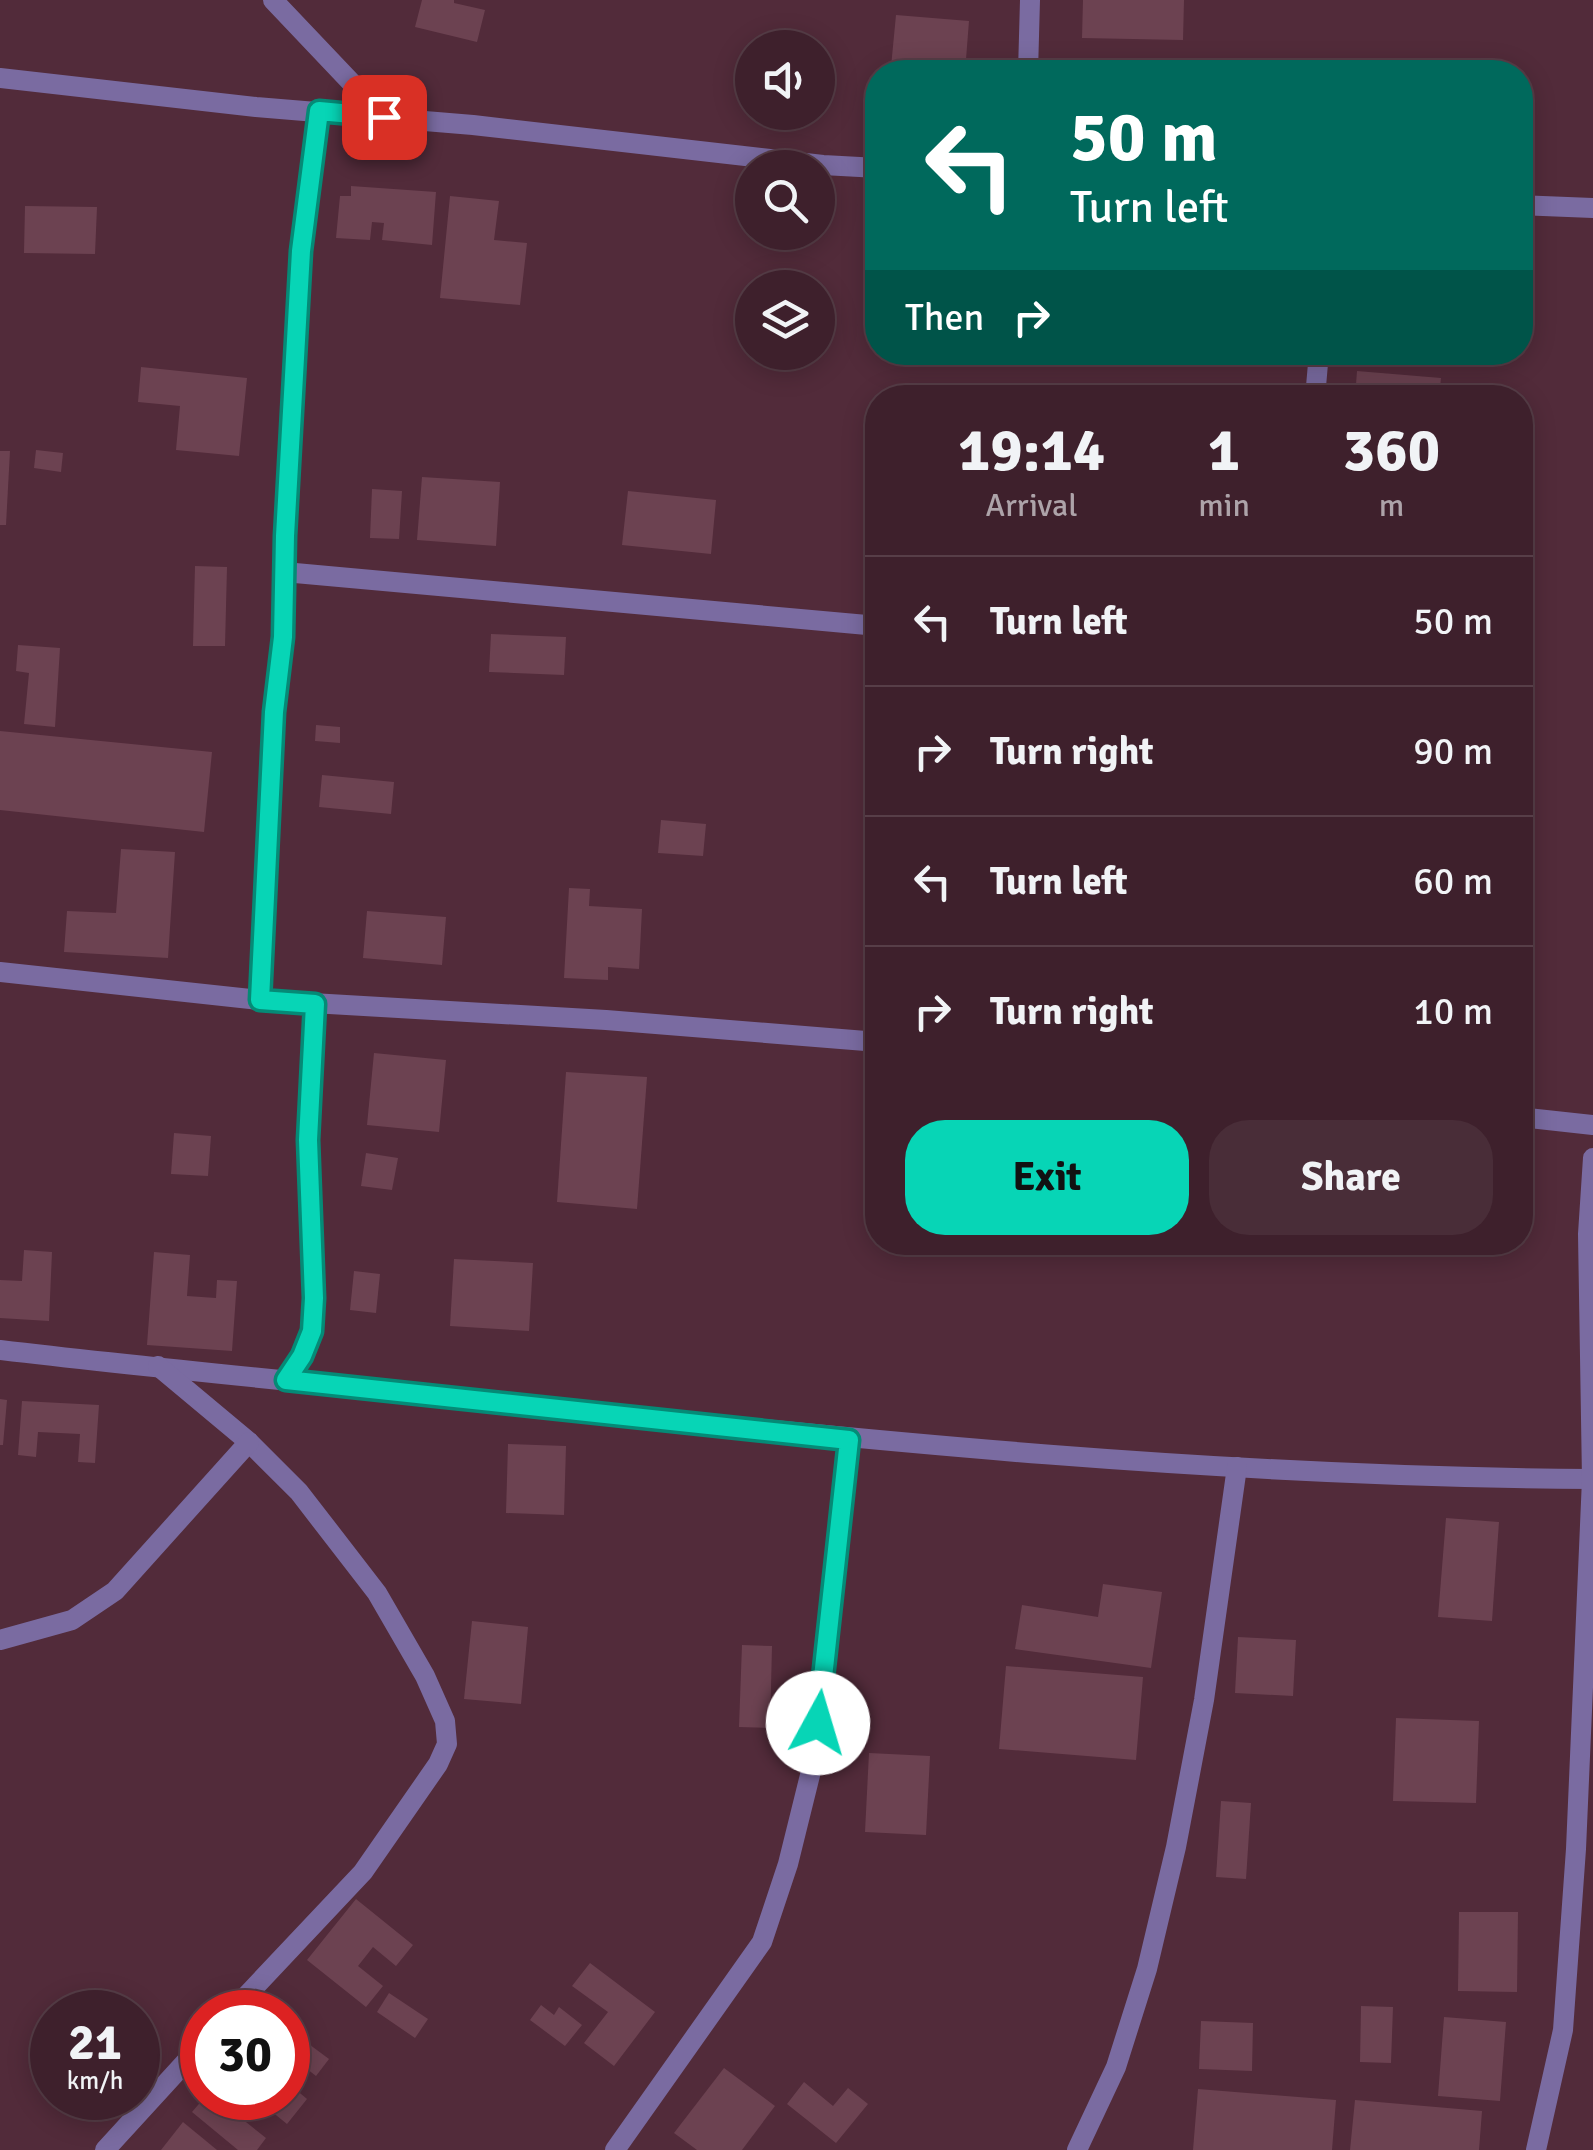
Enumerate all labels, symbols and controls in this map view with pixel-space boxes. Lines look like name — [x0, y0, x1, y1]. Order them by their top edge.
map controls — [735, 30, 835, 370]
button: sound — [735, 30, 835, 130]
pin — [342, 75, 427, 160]
icon: arrive — [357, 90, 412, 145]
text: 50 m — [1070, 94, 1218, 180]
icon: left — [905, 100, 1035, 230]
button: search — [735, 150, 835, 250]
text: Turn left — [1070, 180, 1229, 235]
button: layers — [735, 270, 835, 370]
icon: right — [1004, 290, 1059, 345]
text: Then — [905, 294, 984, 341]
text: 19:14 — [958, 414, 1105, 488]
text: 1 — [1208, 414, 1240, 488]
text: 360 — [1343, 414, 1440, 488]
text: Arrival — [986, 486, 1078, 525]
text: min — [1198, 486, 1250, 525]
text: m — [1379, 486, 1404, 525]
icon: left — [905, 594, 960, 649]
text: Turn left — [990, 598, 1128, 645]
text: 50 m — [1413, 598, 1493, 645]
icon: right — [905, 724, 960, 779]
text: Turn right — [990, 728, 1154, 775]
text: 90 m — [1413, 728, 1493, 775]
icon: left — [905, 854, 960, 909]
text: Turn left — [990, 858, 1128, 905]
text: 60 m — [1413, 858, 1493, 905]
icon: right — [905, 984, 960, 1039]
text: Turn right — [990, 988, 1154, 1035]
text: 10 m — [1413, 988, 1493, 1035]
button: Exit — [905, 1120, 1189, 1235]
button: Share — [1209, 1120, 1493, 1235]
position arrow — [766, 1671, 870, 1775]
speed limit sign: 30 — [180, 1990, 310, 2120]
text: 21 — [68, 2012, 122, 2074]
text: km/h — [67, 2065, 123, 2096]

